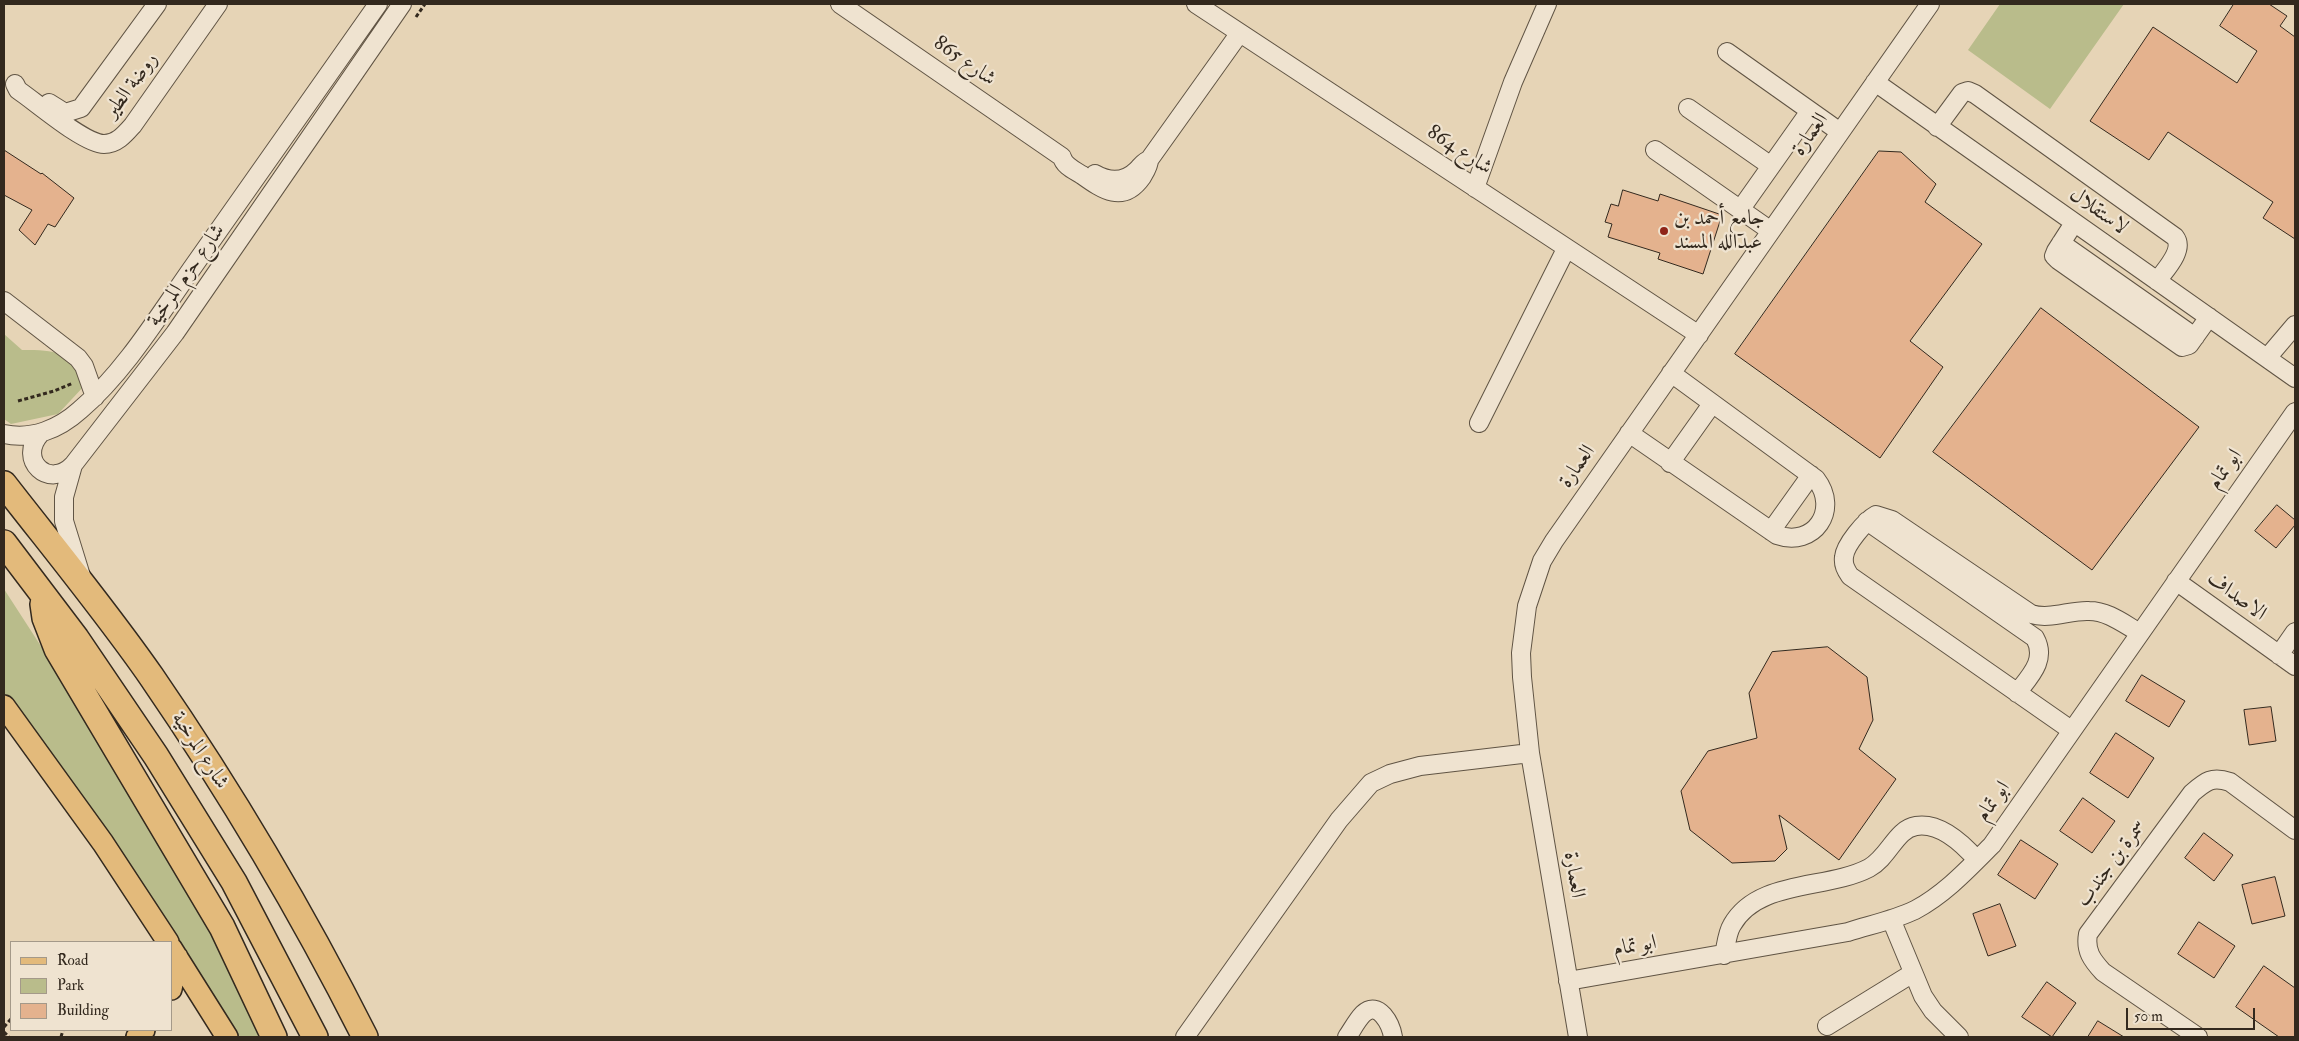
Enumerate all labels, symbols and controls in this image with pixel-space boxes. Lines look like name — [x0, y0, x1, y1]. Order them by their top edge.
street label: شارع 865 — [928, 31, 1000, 93]
street label: روضة الطير — [100, 48, 164, 124]
street label: العمارة — [1787, 109, 1835, 161]
street label: شارع 864 — [1422, 121, 1496, 181]
street label: لاستقلال — [2064, 183, 2132, 241]
place label: جامع أحمد بن عبدالله المسند — [1674, 206, 1765, 256]
street label: شارع حزم المرخية — [142, 220, 232, 332]
marker: جامع أحمد بن عبدالله المسند — [1658, 225, 1670, 237]
street label: العمارة — [1554, 441, 1602, 493]
street label: ابو تمام — [2203, 445, 2249, 495]
street label: الاصداف — [2201, 567, 2271, 627]
street label: شارع المرخية — [165, 708, 233, 794]
street label: ابو تمام — [1971, 777, 2017, 827]
street label: سمرة بن جندب — [2072, 815, 2152, 913]
street label: العمارة — [1557, 850, 1589, 900]
street label: ابو تمام — [1611, 931, 1659, 963]
legend — [10, 941, 172, 1031]
text: Road — [57, 951, 88, 970]
text: Park — [57, 976, 84, 995]
scale bar — [2129, 998, 2258, 1030]
text: Building — [57, 1001, 109, 1020]
text: 50 m — [2134, 1007, 2163, 1026]

